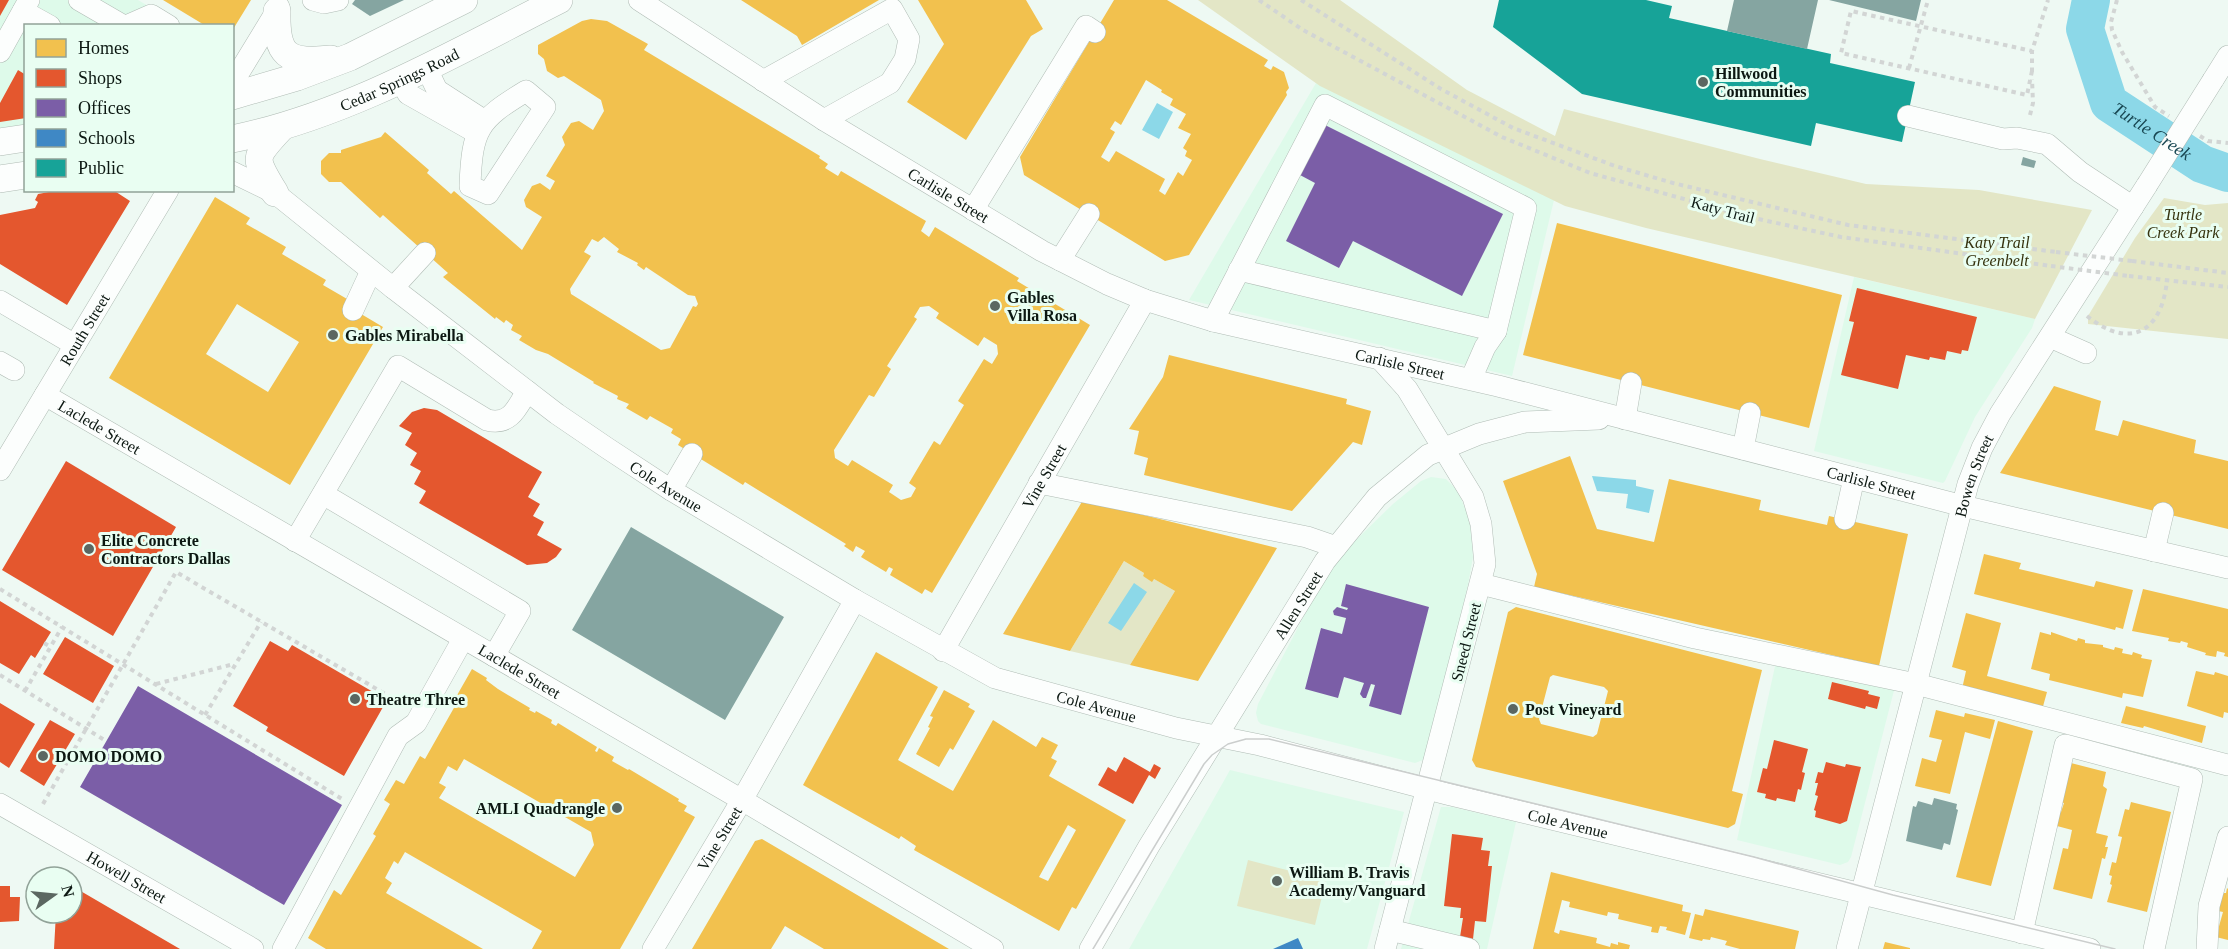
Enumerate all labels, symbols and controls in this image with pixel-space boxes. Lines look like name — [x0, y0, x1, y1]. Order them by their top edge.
legend — [24, 24, 234, 192]
text: Homes — [78, 38, 129, 58]
street label: Cedar Springs Road — [337, 45, 461, 114]
place label: Hillwood Communities — [1715, 65, 1807, 100]
text: Shops — [78, 68, 122, 88]
marker: Hillwood Communities — [1696, 75, 1710, 89]
text: Offices — [78, 98, 131, 118]
water label: Turtle Creek — [2109, 98, 2196, 165]
text: Schools — [78, 128, 135, 148]
text: Public — [78, 158, 124, 178]
street label: Carlisle Street — [905, 164, 993, 226]
street label: Katy Trail — [1689, 193, 1757, 228]
park label: Turtle Creek Park — [2147, 206, 2220, 241]
park label: Katy Trail Greenbelt — [1963, 234, 2030, 269]
place label: Gables Villa Rosa — [1007, 289, 1077, 324]
street label: Routh Street — [56, 290, 113, 368]
marker: Gables Villa Rosa — [988, 299, 1002, 313]
place label: Gables Mirabella — [345, 327, 464, 344]
marker: Gables Mirabella — [326, 328, 340, 342]
street label: Carlisle Street — [1354, 345, 1447, 382]
street label: Laclede Street — [55, 396, 144, 457]
street label: Bowen Street — [1951, 431, 1996, 519]
street label: Vine Street — [1019, 440, 1069, 511]
street label: Cole Avenue — [627, 457, 705, 515]
street label: Carlisle Street — [1825, 463, 1918, 502]
place label: Elite Concrete Contractors Dallas — [101, 532, 230, 567]
marker: Elite Concrete Contractors Dallas — [82, 542, 96, 556]
street label: Allen Street — [1270, 567, 1326, 642]
street label: Sneed Street — [1448, 600, 1484, 683]
street label: Laclede Street — [476, 640, 564, 702]
street label: Cole Avenue — [1055, 687, 1138, 725]
place label: Theatre Three — [367, 691, 465, 708]
marker: Theatre Three — [348, 692, 362, 706]
place label: Post Vineyard — [1525, 701, 1622, 719]
marker: Post Vineyard — [1506, 702, 1520, 716]
place label: DOMO DOMO — [55, 748, 162, 765]
marker: DOMO DOMO — [36, 749, 50, 763]
place label: AMLI Quadrangle — [476, 800, 605, 818]
marker: AMLI Quadrangle — [610, 801, 624, 815]
street label: Vine Street — [694, 803, 745, 873]
street label: Cole Avenue — [1526, 805, 1610, 841]
street label: Howell Street — [84, 847, 170, 906]
place label: William B. Travis Academy/Vanguard — [1289, 864, 1425, 900]
north arrow — [24, 865, 84, 925]
marker: William B. Travis Academy/Vanguard — [1270, 874, 1284, 888]
text: N — [58, 883, 78, 899]

